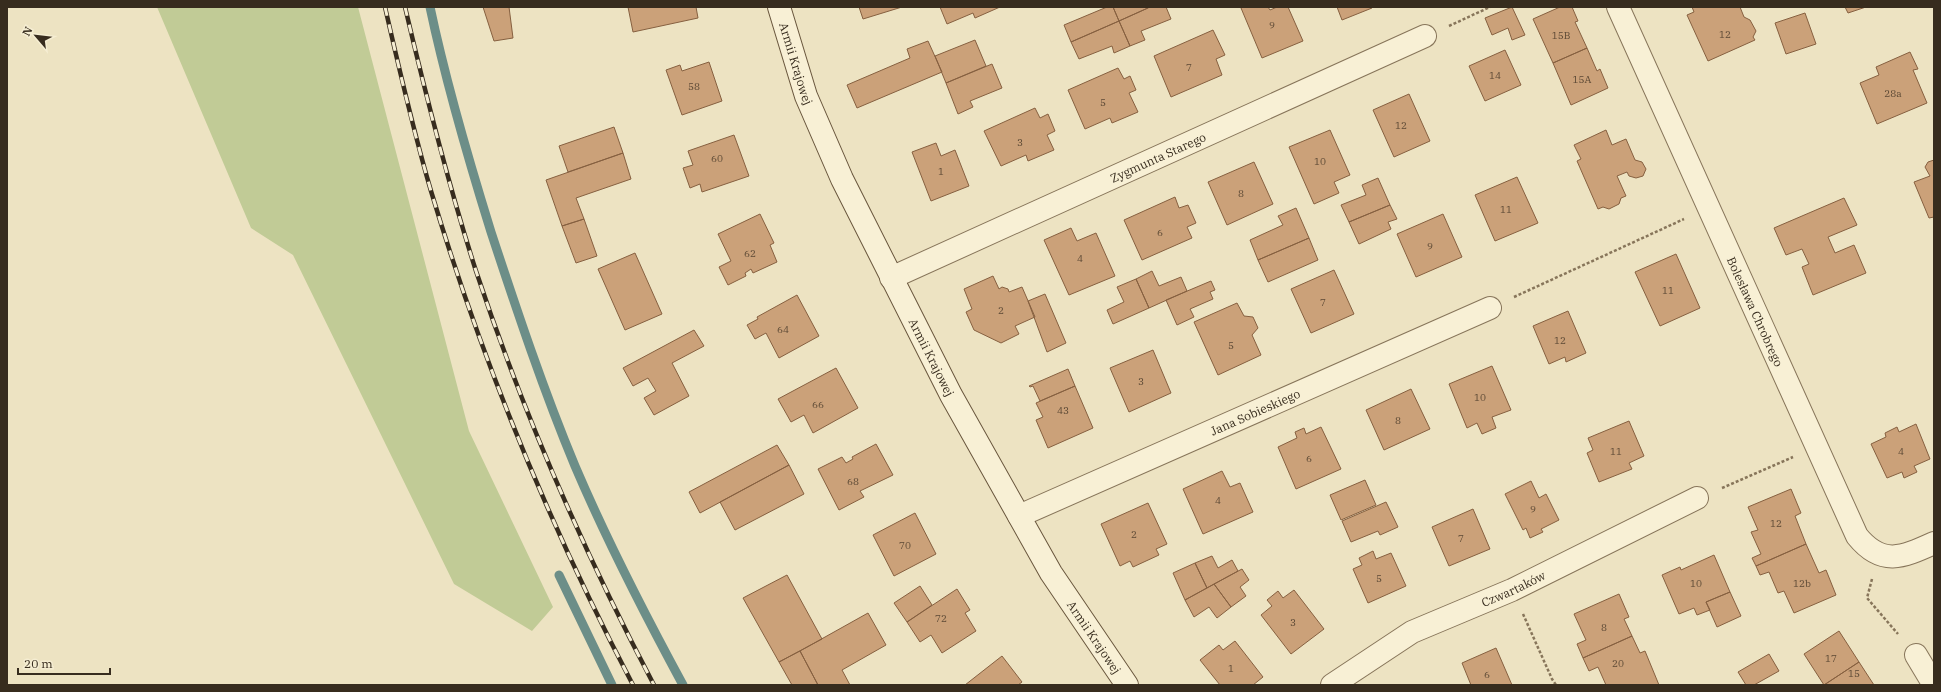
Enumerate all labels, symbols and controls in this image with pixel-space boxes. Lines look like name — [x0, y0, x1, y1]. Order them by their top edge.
north arrow — [16, 16, 56, 56]
house number: 9 — [1269, 19, 1275, 32]
street label: Armii Krajowej — [777, 20, 816, 107]
text: N — [19, 24, 36, 38]
house number: 12 — [1719, 28, 1731, 41]
house number: 15B — [1552, 29, 1571, 42]
house number: 7 — [1186, 61, 1192, 74]
house number: 14 — [1489, 69, 1501, 82]
house number: 15A — [1573, 73, 1592, 86]
house number: 58 — [688, 80, 700, 93]
house number: 28a — [1884, 87, 1902, 100]
house number: 5 — [1100, 96, 1106, 109]
house number: 12 — [1395, 119, 1407, 132]
street label: Zygmunta Starego — [1108, 129, 1208, 185]
house number: 3 — [1017, 136, 1023, 149]
house number: 60 — [711, 152, 723, 165]
house number: 10 — [1314, 155, 1326, 168]
house number: 1 — [938, 165, 944, 178]
house number: 8 — [1238, 187, 1244, 200]
house number: 11 — [1500, 203, 1512, 216]
house number: 6 — [1157, 226, 1163, 239]
house number: 9 — [1427, 240, 1433, 253]
house number: 62 — [744, 247, 756, 260]
house number: 4 — [1077, 252, 1083, 265]
street label: Bolesława Chrobrego — [1724, 254, 1787, 369]
house number: 11 — [1662, 284, 1674, 297]
house number: 7 — [1320, 296, 1326, 309]
house number: 2 — [998, 304, 1004, 317]
street label: Armii Krajowej — [906, 316, 958, 399]
house number: 64 — [777, 323, 789, 336]
house number: 12 — [1554, 334, 1566, 347]
house number: 5 — [1228, 339, 1234, 352]
house number: 3 — [1138, 375, 1144, 388]
street label: Jana Sobieskiego — [1208, 385, 1302, 438]
house number: 10 — [1474, 391, 1486, 404]
house number: 66 — [812, 398, 824, 411]
house number: 43 — [1057, 404, 1069, 417]
house number: 8 — [1395, 414, 1401, 427]
house number: 11 — [1610, 445, 1622, 458]
house number: 4 — [1898, 445, 1904, 458]
house number: 6 — [1306, 452, 1312, 465]
house number: 68 — [847, 475, 859, 488]
house number: 4 — [1215, 494, 1221, 507]
house number: 9 — [1530, 503, 1536, 516]
house number: 12 — [1770, 517, 1782, 530]
house number: 2 — [1131, 528, 1137, 541]
house number: 7 — [1458, 532, 1464, 545]
house number: 70 — [899, 539, 911, 552]
street label: Czwartaków — [1479, 567, 1548, 610]
house number: 5 — [1376, 572, 1382, 585]
house number: 10 — [1690, 577, 1702, 590]
house number: 12b — [1793, 577, 1811, 590]
street label: Armii Krajowej — [1064, 598, 1125, 677]
house number: 72 — [935, 612, 947, 625]
house number: 3 — [1290, 616, 1296, 629]
house number: 8 — [1601, 621, 1607, 634]
scale bar — [18, 650, 110, 676]
house number: 17 — [1825, 652, 1837, 665]
text: 20 m — [24, 656, 53, 671]
house number: 20 — [1612, 657, 1624, 670]
house number: 1 — [1228, 662, 1234, 675]
house number: 15 — [1848, 667, 1860, 680]
house number: 6 — [1484, 668, 1490, 681]

